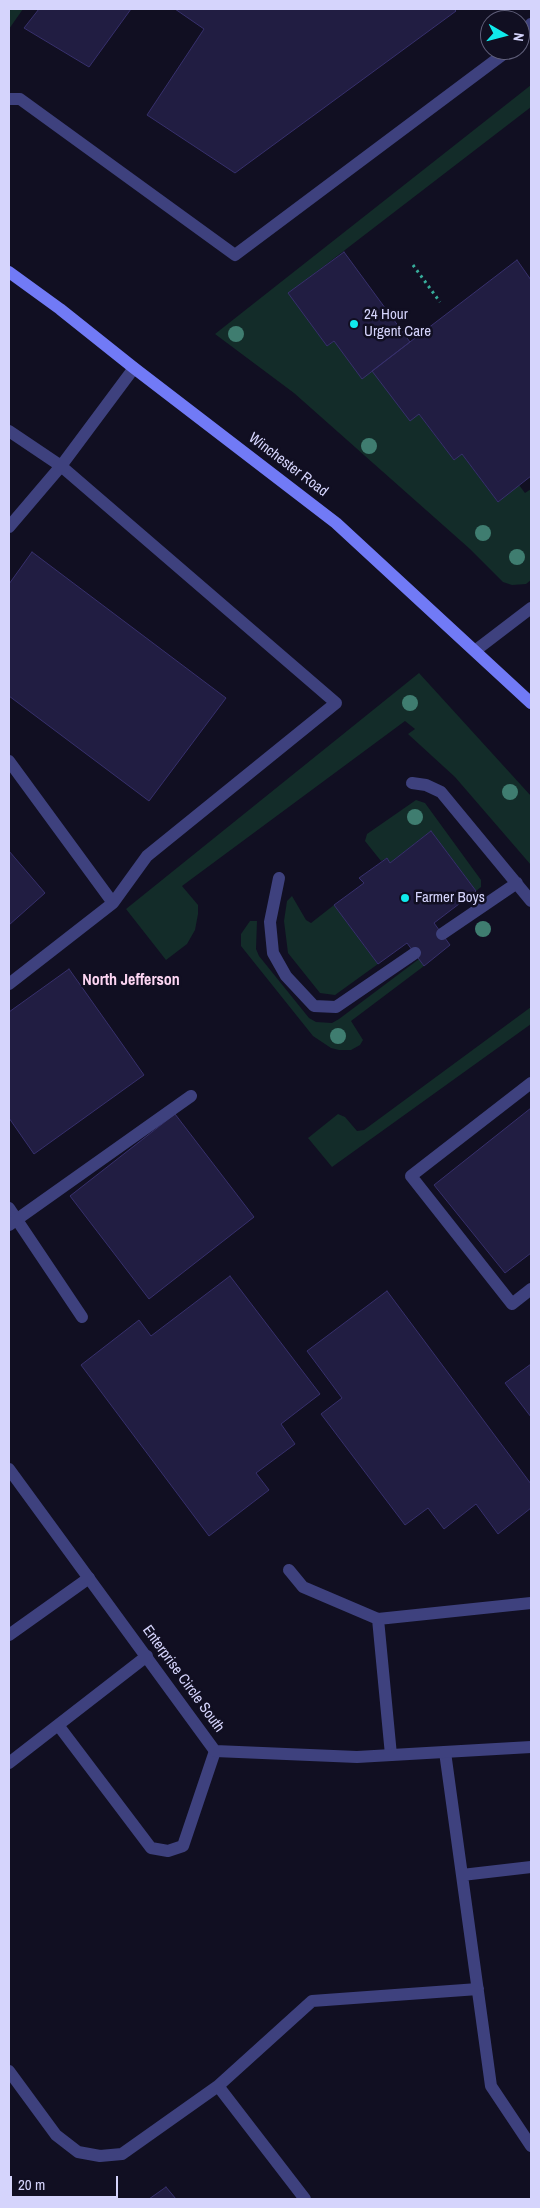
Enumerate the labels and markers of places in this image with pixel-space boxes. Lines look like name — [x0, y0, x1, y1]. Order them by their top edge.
place label: 24 Hour Urgent Care — [364, 306, 431, 341]
marker: 24 Hour Urgent Care — [348, 318, 360, 330]
place label: Farmer Boys — [415, 889, 485, 907]
marker: Farmer Boys — [399, 892, 411, 904]

